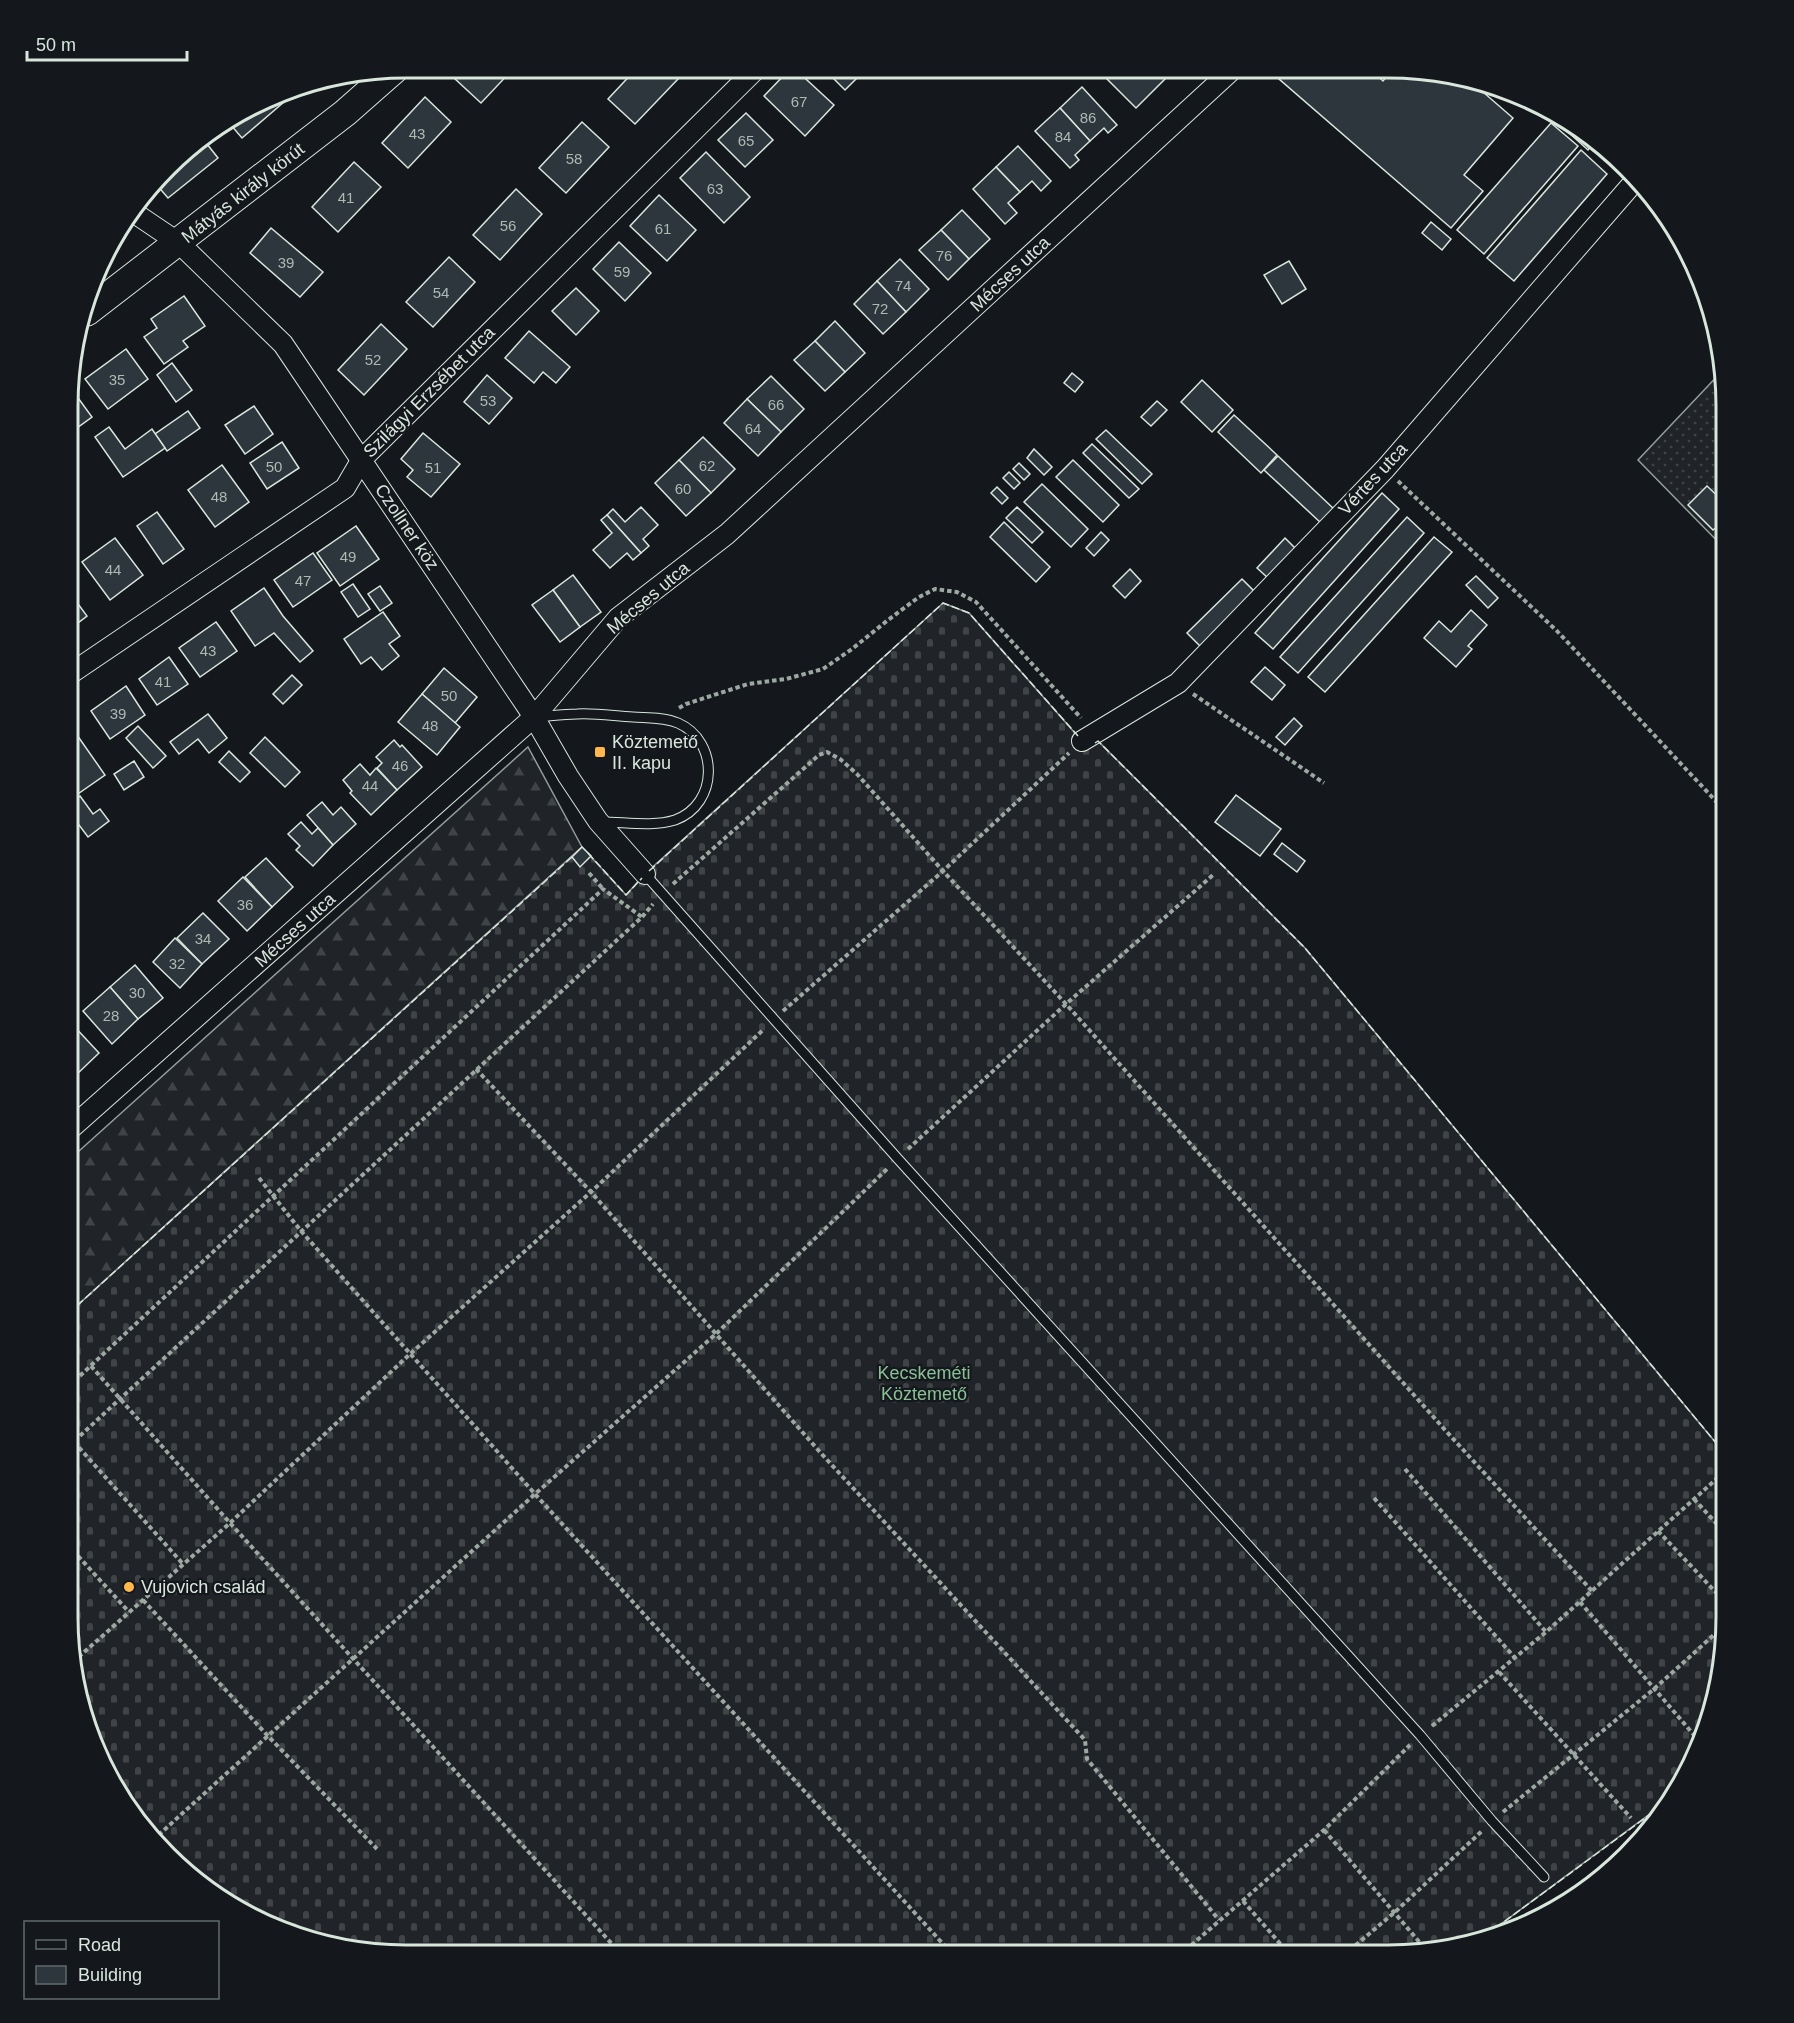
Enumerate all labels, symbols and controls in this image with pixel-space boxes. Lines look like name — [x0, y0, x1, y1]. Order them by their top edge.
scale bar — [27, 24, 188, 62]
text: 50 m — [36, 35, 76, 55]
house number: 67 — [791, 93, 807, 110]
house number: 86 — [1080, 109, 1096, 126]
house number: 43 — [409, 125, 425, 142]
house number: 84 — [1055, 128, 1071, 145]
house number: 65 — [738, 132, 754, 149]
street label: Mátyás király körút — [178, 139, 308, 247]
house number: 58 — [566, 150, 582, 167]
house number: 63 — [707, 180, 723, 197]
house number: 41 — [338, 189, 354, 206]
house number: 56 — [500, 217, 516, 234]
house number: 61 — [655, 220, 671, 237]
street label: Mécses utca — [966, 232, 1054, 316]
house number: 76 — [936, 247, 952, 264]
house number: 39 — [278, 254, 294, 271]
house number: 59 — [614, 263, 630, 280]
house number: 74 — [895, 277, 911, 294]
house number: 54 — [433, 284, 449, 301]
house number: 72 — [872, 300, 888, 317]
street label: Szilágyi Erzsébet utca — [359, 322, 499, 462]
house number: 52 — [365, 351, 381, 368]
house number: 35 — [109, 371, 125, 388]
house number: 53 — [480, 392, 496, 409]
house number: 66 — [768, 396, 784, 413]
house number: 64 — [745, 420, 761, 437]
street label: Vértes utca — [1335, 438, 1412, 519]
house number: 62 — [699, 457, 715, 474]
house number: 50 — [266, 458, 282, 475]
house number: 51 — [425, 459, 441, 476]
street label: Czollner köz — [371, 480, 443, 574]
house number: 60 — [675, 480, 691, 497]
house number: 48 — [211, 488, 227, 505]
house number: 49 — [340, 548, 356, 565]
street label: Mécses utca — [603, 557, 694, 638]
house number: 44 — [105, 561, 121, 578]
house number: 47 — [295, 572, 311, 589]
house number: 43 — [200, 642, 216, 659]
house number: 41 — [155, 673, 171, 690]
house number: 50 — [441, 687, 457, 704]
house number: 39 — [110, 705, 126, 722]
house number: 48 — [422, 717, 438, 734]
place label: Köztemető II. kapu — [612, 732, 698, 773]
marker: Köztemető II. kapu — [593, 745, 607, 759]
house number: 46 — [392, 757, 408, 774]
house number: 44 — [362, 777, 378, 794]
street label: Mécses utca — [251, 888, 340, 971]
house number: 36 — [237, 896, 253, 913]
house number: 34 — [195, 930, 211, 947]
house number: 32 — [169, 955, 185, 972]
house number: 30 — [129, 984, 145, 1001]
house number: 28 — [103, 1007, 119, 1024]
park label: Kecskeméti Köztemető — [877, 1363, 971, 1404]
place label: Vujovich család — [141, 1577, 265, 1597]
marker: Vujovich család — [122, 1580, 136, 1594]
legend — [24, 1921, 219, 1999]
text: Road — [78, 1935, 121, 1955]
text: Building — [78, 1965, 142, 1985]

